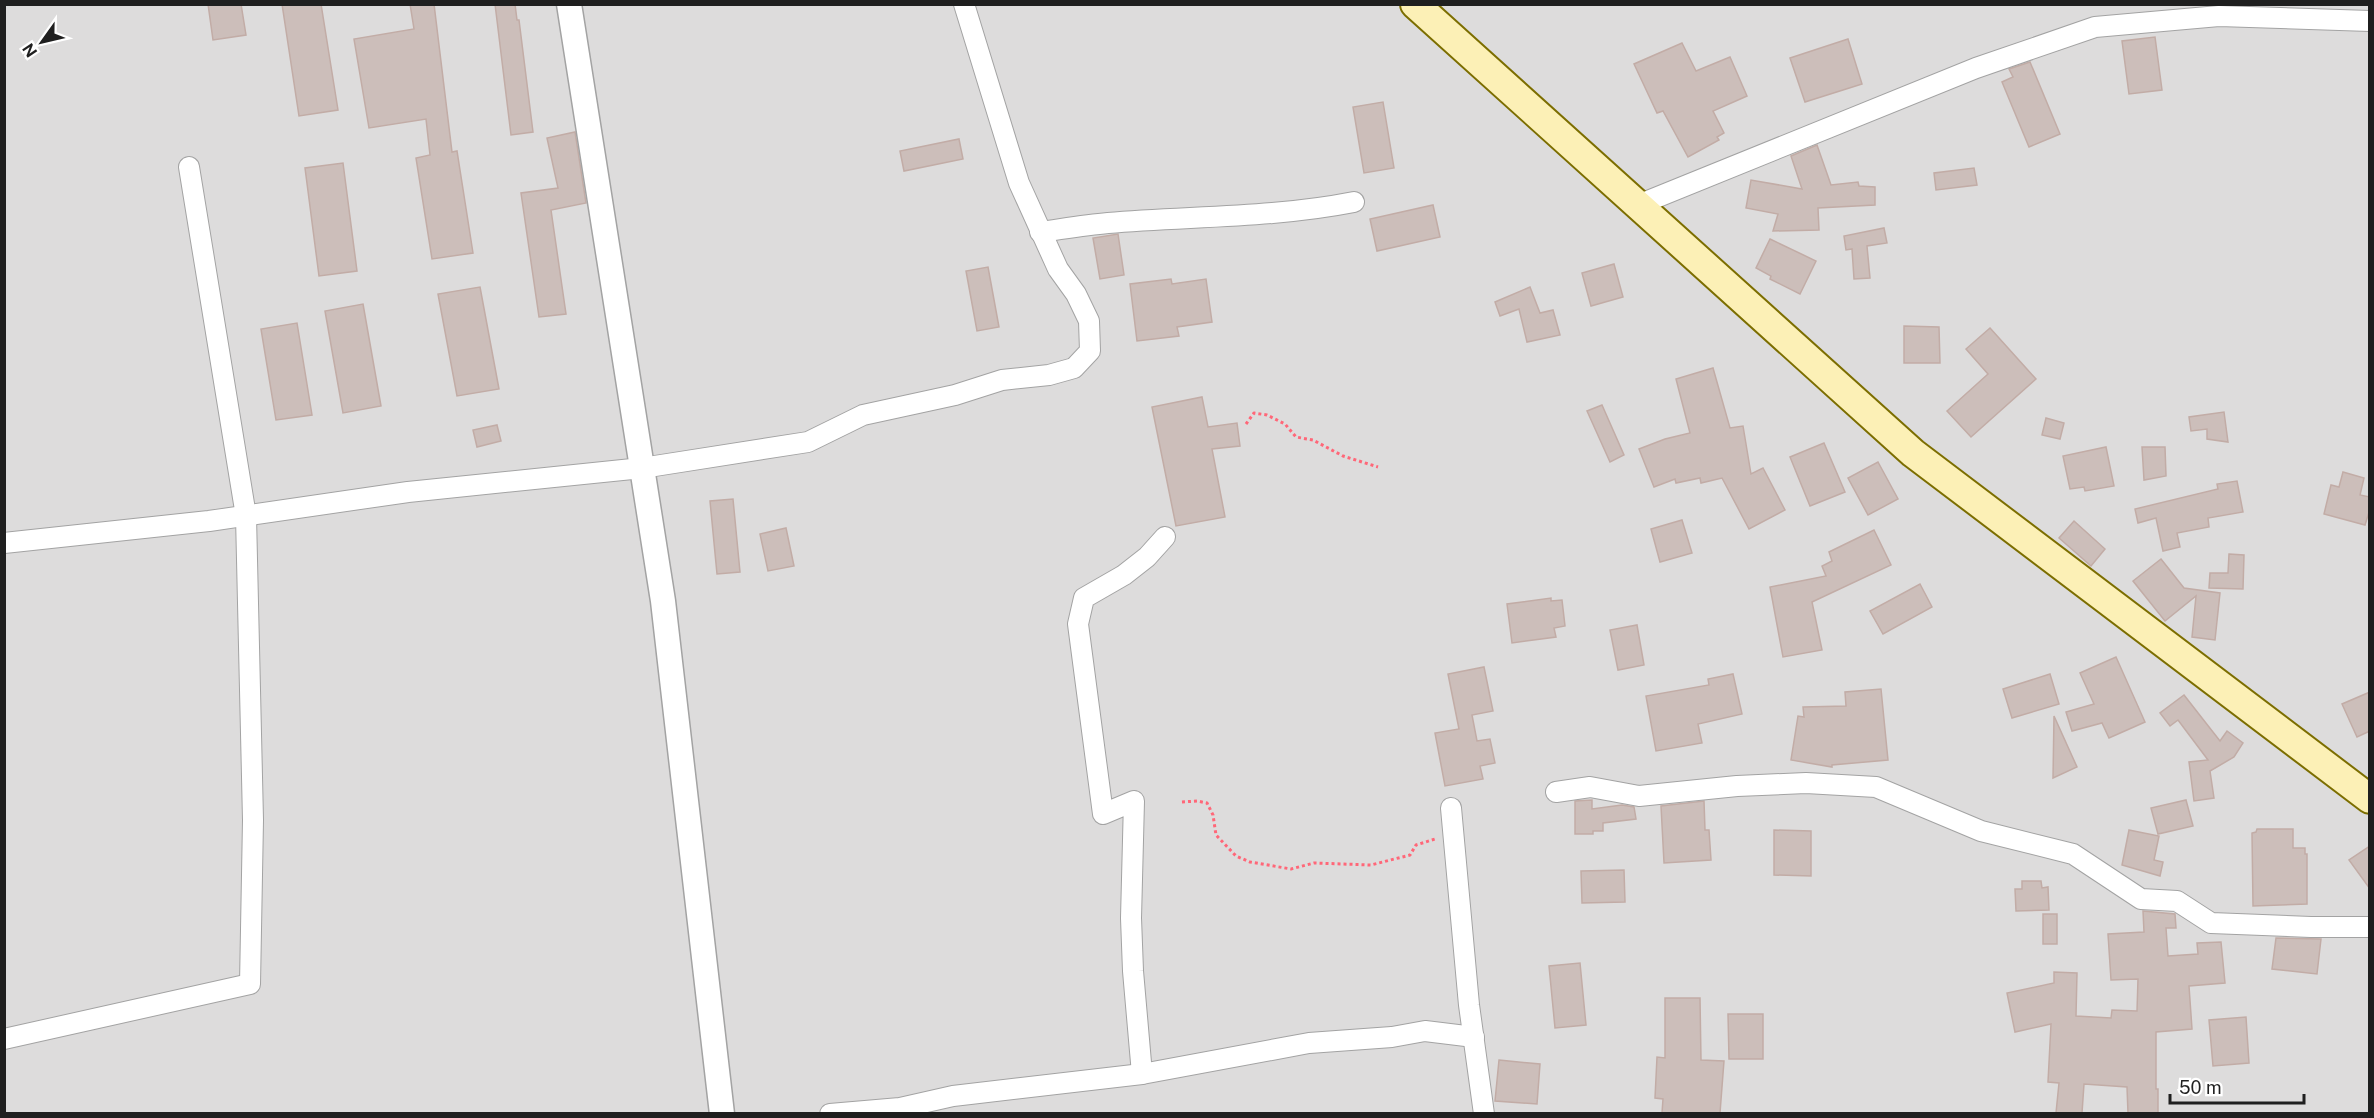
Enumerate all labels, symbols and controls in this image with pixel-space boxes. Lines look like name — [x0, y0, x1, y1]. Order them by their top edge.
north arrow — [12, 12, 72, 72]
text: N — [19, 40, 41, 61]
scale bar — [2170, 1067, 2304, 1105]
text: 50 m — [2179, 1077, 2222, 1098]

